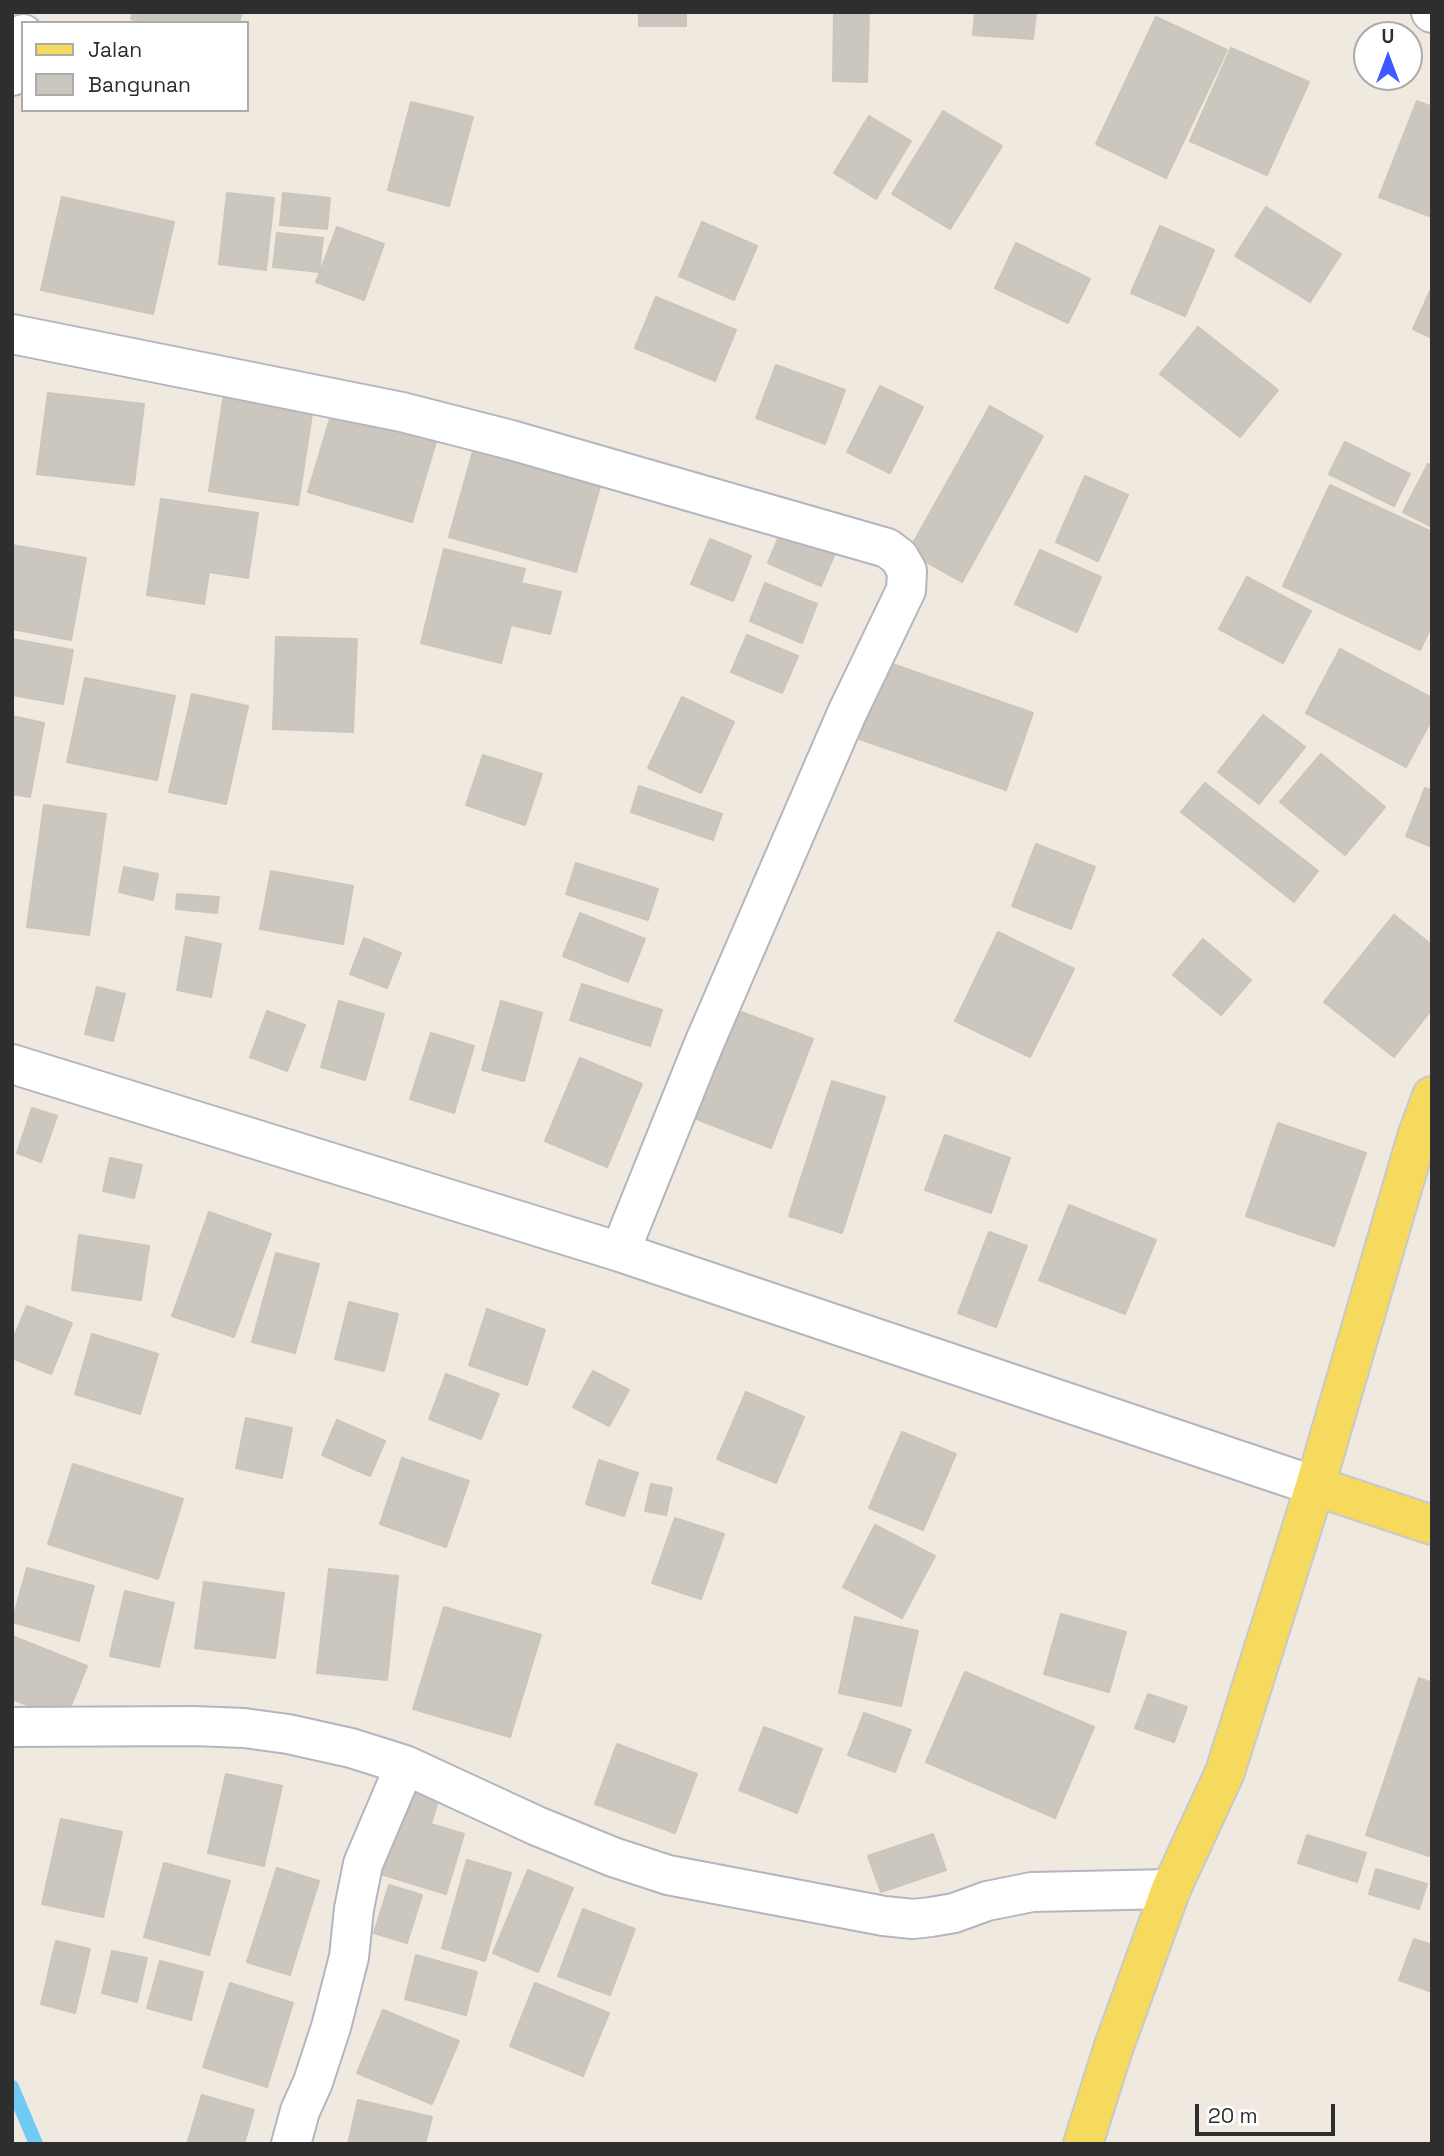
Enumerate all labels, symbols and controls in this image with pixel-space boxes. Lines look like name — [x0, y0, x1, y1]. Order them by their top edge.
legend — [21, 21, 248, 112]
north arrow — [1353, 21, 1423, 91]
text: U — [1382, 24, 1394, 49]
text: Jalan — [88, 36, 142, 63]
text: Bangunan — [88, 71, 191, 98]
scale bar — [1199, 2090, 1339, 2134]
text: 20 m — [1208, 2102, 1258, 2129]

